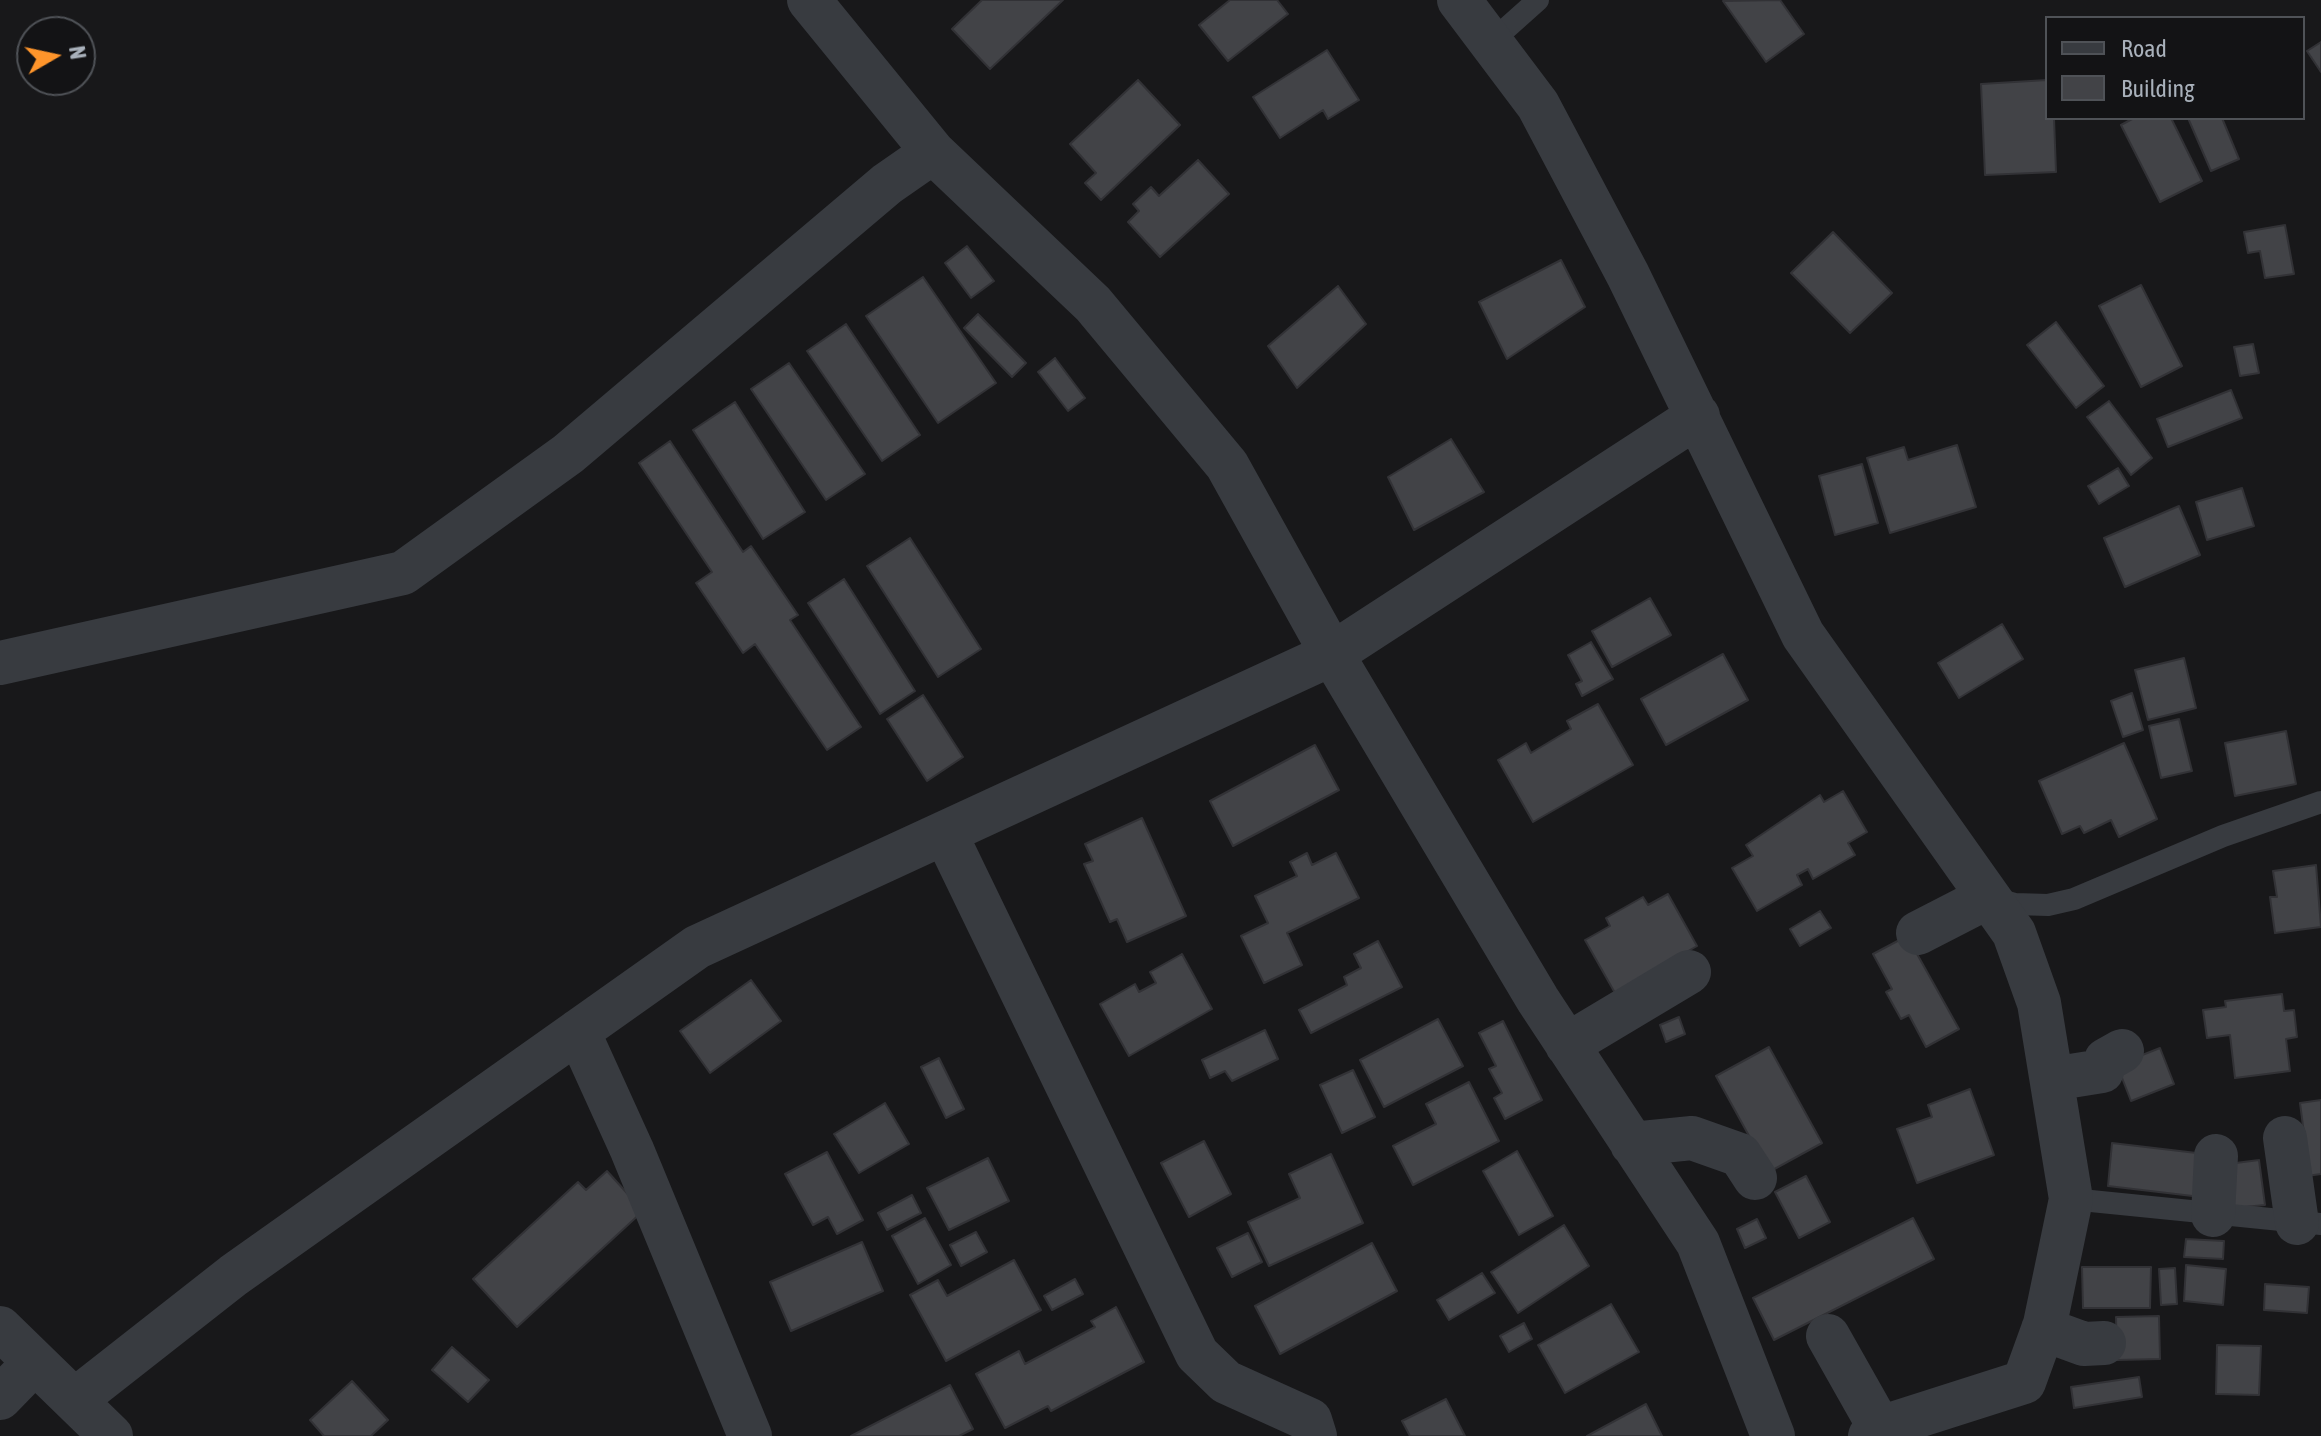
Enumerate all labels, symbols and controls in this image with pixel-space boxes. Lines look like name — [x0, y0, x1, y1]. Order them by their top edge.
north arrow — [16, 16, 96, 96]
legend — [2045, 16, 2305, 120]
text: Road — [2121, 35, 2167, 62]
text: N — [64, 44, 92, 61]
text: Building — [2121, 75, 2194, 102]

